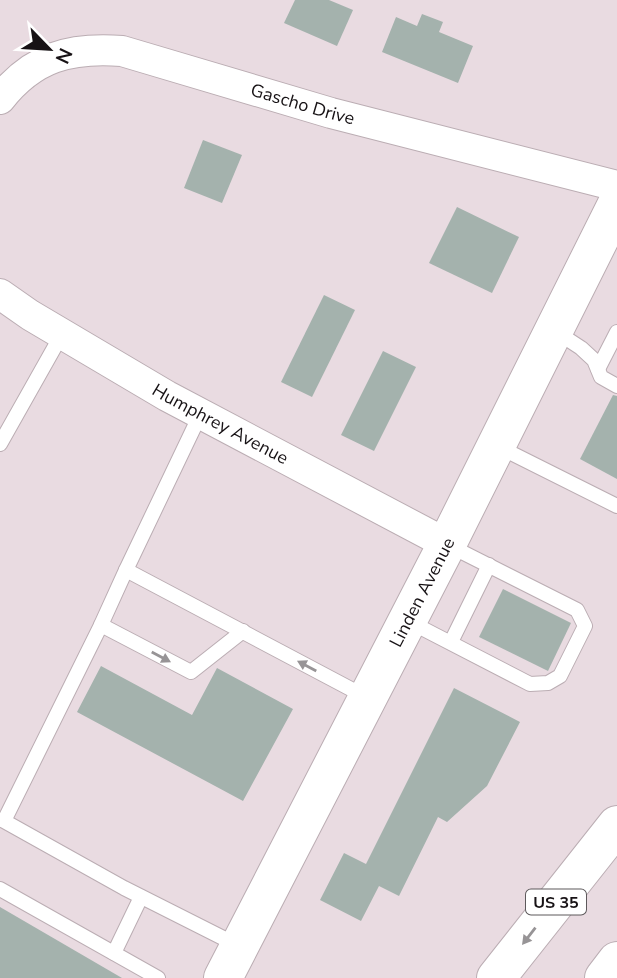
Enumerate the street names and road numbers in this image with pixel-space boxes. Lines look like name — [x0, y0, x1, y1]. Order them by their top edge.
street label: Gascho Drive — [248, 78, 357, 131]
street label: Humphrey Avenue — [148, 378, 293, 470]
street label: Linden Avenue — [384, 533, 460, 651]
road number: US 35 — [526, 890, 586, 914]

